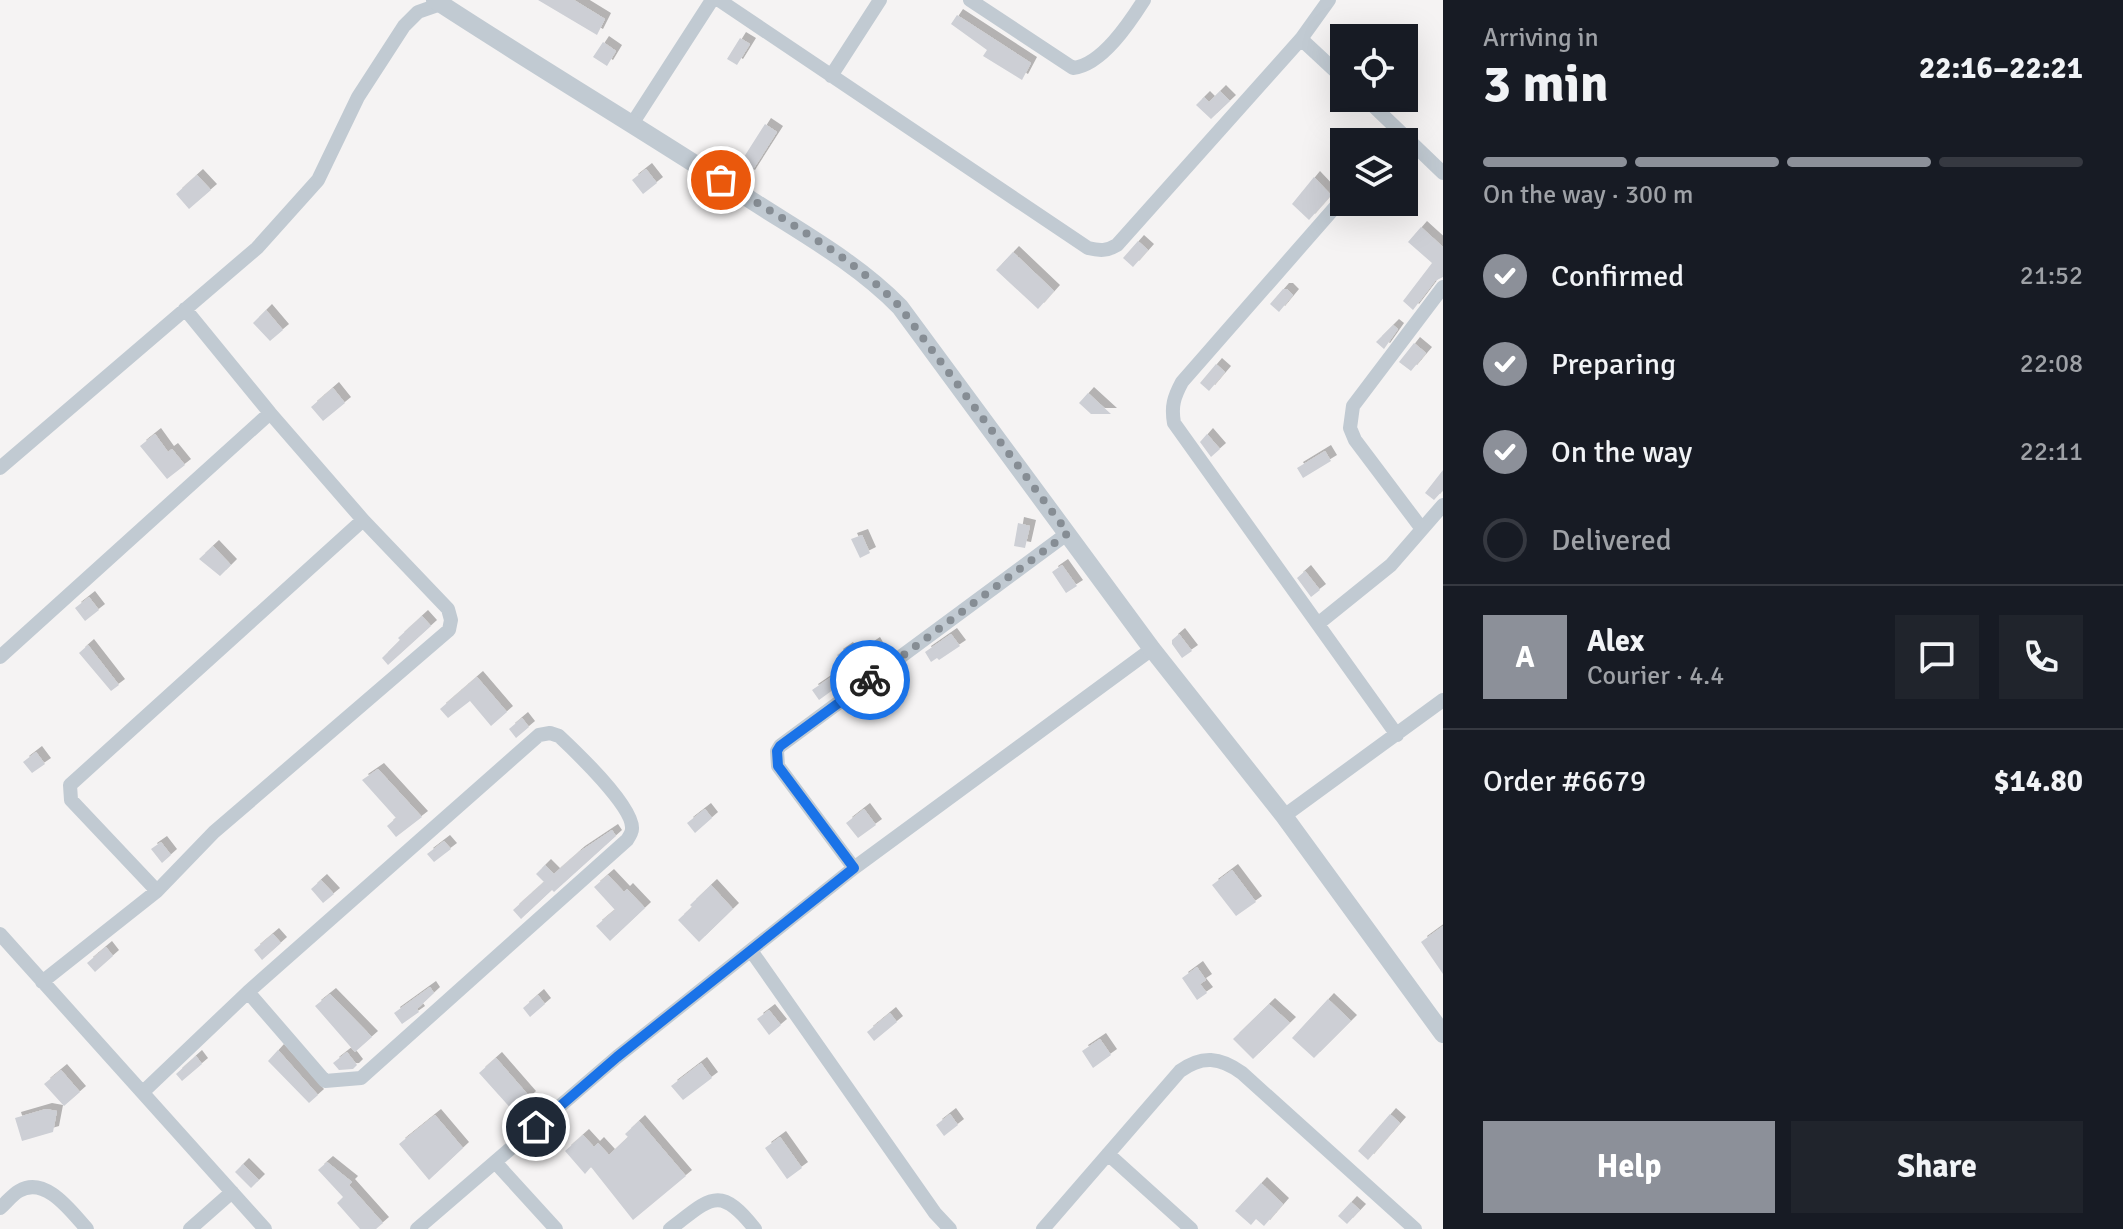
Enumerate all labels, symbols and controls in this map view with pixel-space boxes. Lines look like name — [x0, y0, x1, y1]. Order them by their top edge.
text: Arriving in — [1483, 22, 1599, 54]
map controls — [1330, 24, 1418, 216]
button: locate — [1330, 24, 1418, 112]
text: 22:16–22:21 — [1919, 50, 2083, 87]
text: 3 min — [1483, 52, 1609, 116]
button: layers — [1330, 128, 1418, 216]
pin — [687, 146, 755, 214]
icon: bag — [699, 158, 743, 202]
text: On the way · 300 m — [1483, 179, 1693, 211]
icon: check — [1483, 254, 1527, 298]
text: Confirmed — [1551, 258, 1684, 295]
text: 21:52 — [2020, 260, 2083, 292]
icon: check — [1483, 342, 1527, 386]
text: Preparing — [1551, 346, 1676, 383]
text: 22:08 — [2020, 348, 2083, 380]
icon: check — [1483, 430, 1527, 474]
text: On the way — [1551, 434, 1692, 471]
text: 22:11 — [2020, 436, 2083, 468]
text: Delivered — [1551, 522, 1672, 559]
button: chat — [1895, 615, 1979, 699]
button: phone — [1999, 615, 2083, 699]
text: Alex — [1587, 623, 1644, 660]
text: A — [1515, 639, 1535, 676]
courier — [830, 640, 910, 720]
icon: bike — [848, 658, 892, 702]
text: Courier · 4.4 — [1587, 660, 1724, 692]
text: Order #6679 — [1483, 763, 1646, 800]
text: $14.80 — [1993, 763, 2083, 800]
pin — [502, 1093, 570, 1161]
icon: home — [514, 1105, 558, 1149]
button: Help — [1483, 1121, 1775, 1213]
button: Share — [1791, 1121, 2083, 1213]

